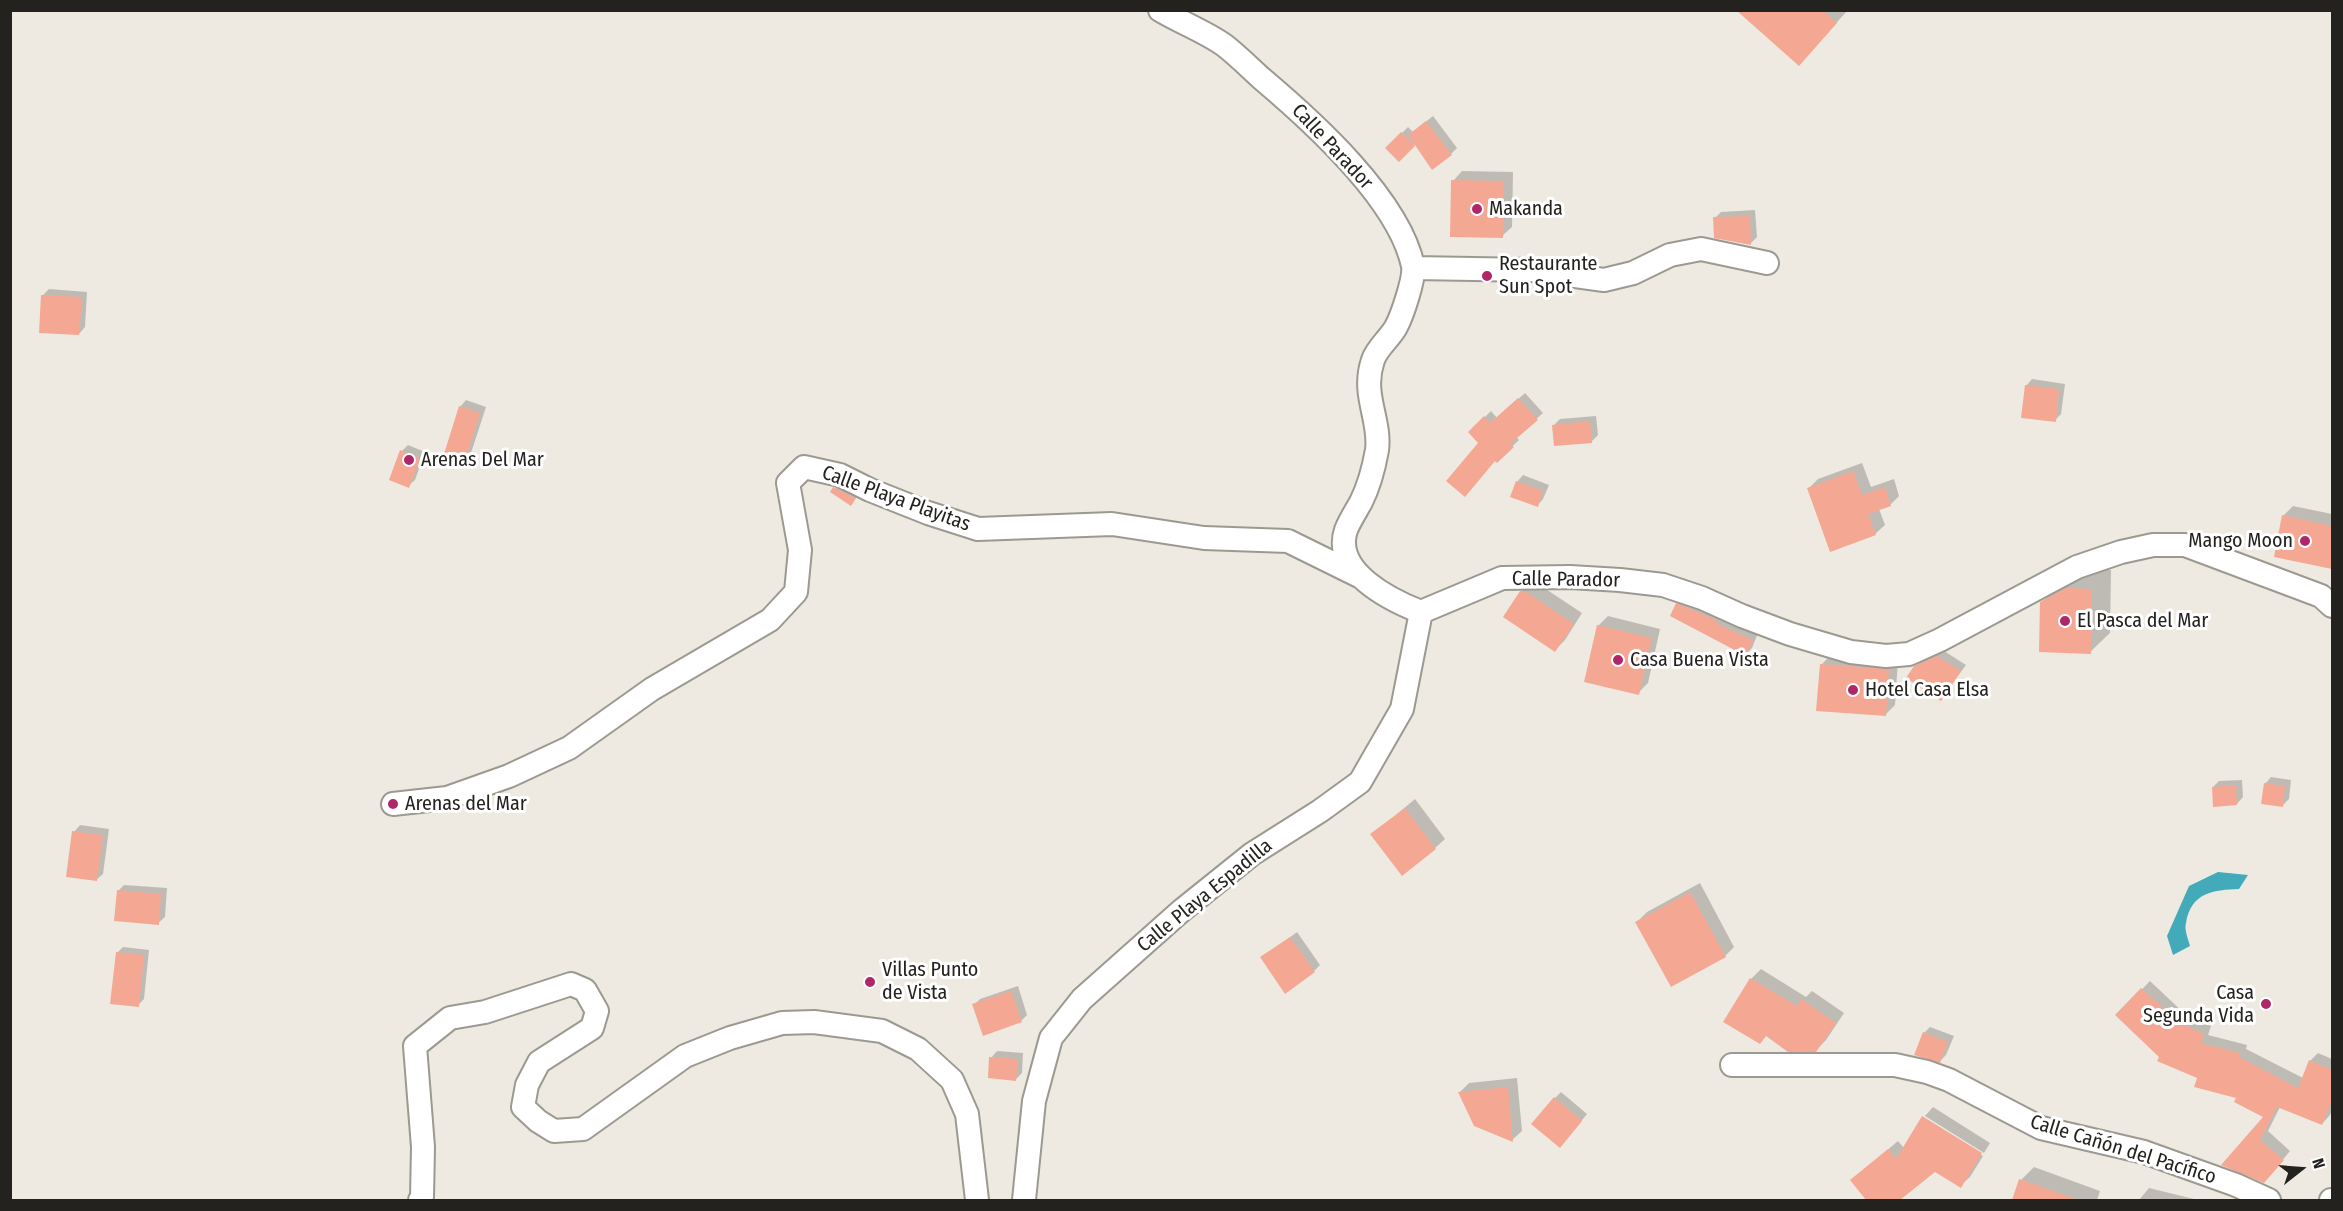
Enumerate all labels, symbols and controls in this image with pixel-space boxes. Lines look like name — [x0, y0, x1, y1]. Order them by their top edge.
street label: Calle Parador — [1286, 99, 1378, 195]
place label: Makanda — [1489, 197, 1563, 221]
marker: Makanda — [1470, 202, 1484, 216]
place label: Restaurante Sun Spot — [1499, 252, 1597, 299]
marker: Restaurante Sun Spot — [1480, 269, 1494, 283]
place label: Arenas Del Mar — [421, 448, 544, 472]
marker: Arenas Del Mar — [402, 453, 416, 467]
street label: Calle Playa Playitas — [819, 461, 973, 537]
place label: Mango Moon — [2188, 529, 2293, 553]
marker: Mango Moon — [2298, 534, 2312, 548]
street label: Calle Parador — [1512, 567, 1620, 593]
place label: El Pasca del Mar — [2077, 609, 2208, 633]
marker: El Pasca del Mar — [2058, 614, 2072, 628]
place label: Casa Buena Vista — [1630, 648, 1769, 672]
marker: Casa Buena Vista — [1611, 653, 1625, 667]
place label: Hotel Casa Elsa — [1865, 678, 1989, 702]
marker: Hotel Casa Elsa — [1846, 683, 1860, 697]
place label: Arenas del Mar — [405, 792, 527, 816]
marker: Arenas del Mar — [386, 797, 400, 811]
street label: Calle Playa Espadilla — [1133, 834, 1277, 958]
place label: Villas Punto de Vista — [882, 958, 978, 1005]
marker: Villas Punto de Vista — [863, 975, 877, 989]
place label: Casa Segunda Vida — [2143, 981, 2254, 1028]
marker: Casa Segunda Vida — [2259, 997, 2273, 1011]
street label: Calle Cañón del Pacífico — [2027, 1110, 2219, 1190]
north arrow — [2271, 1139, 2331, 1199]
text: N — [2308, 1156, 2329, 1171]

